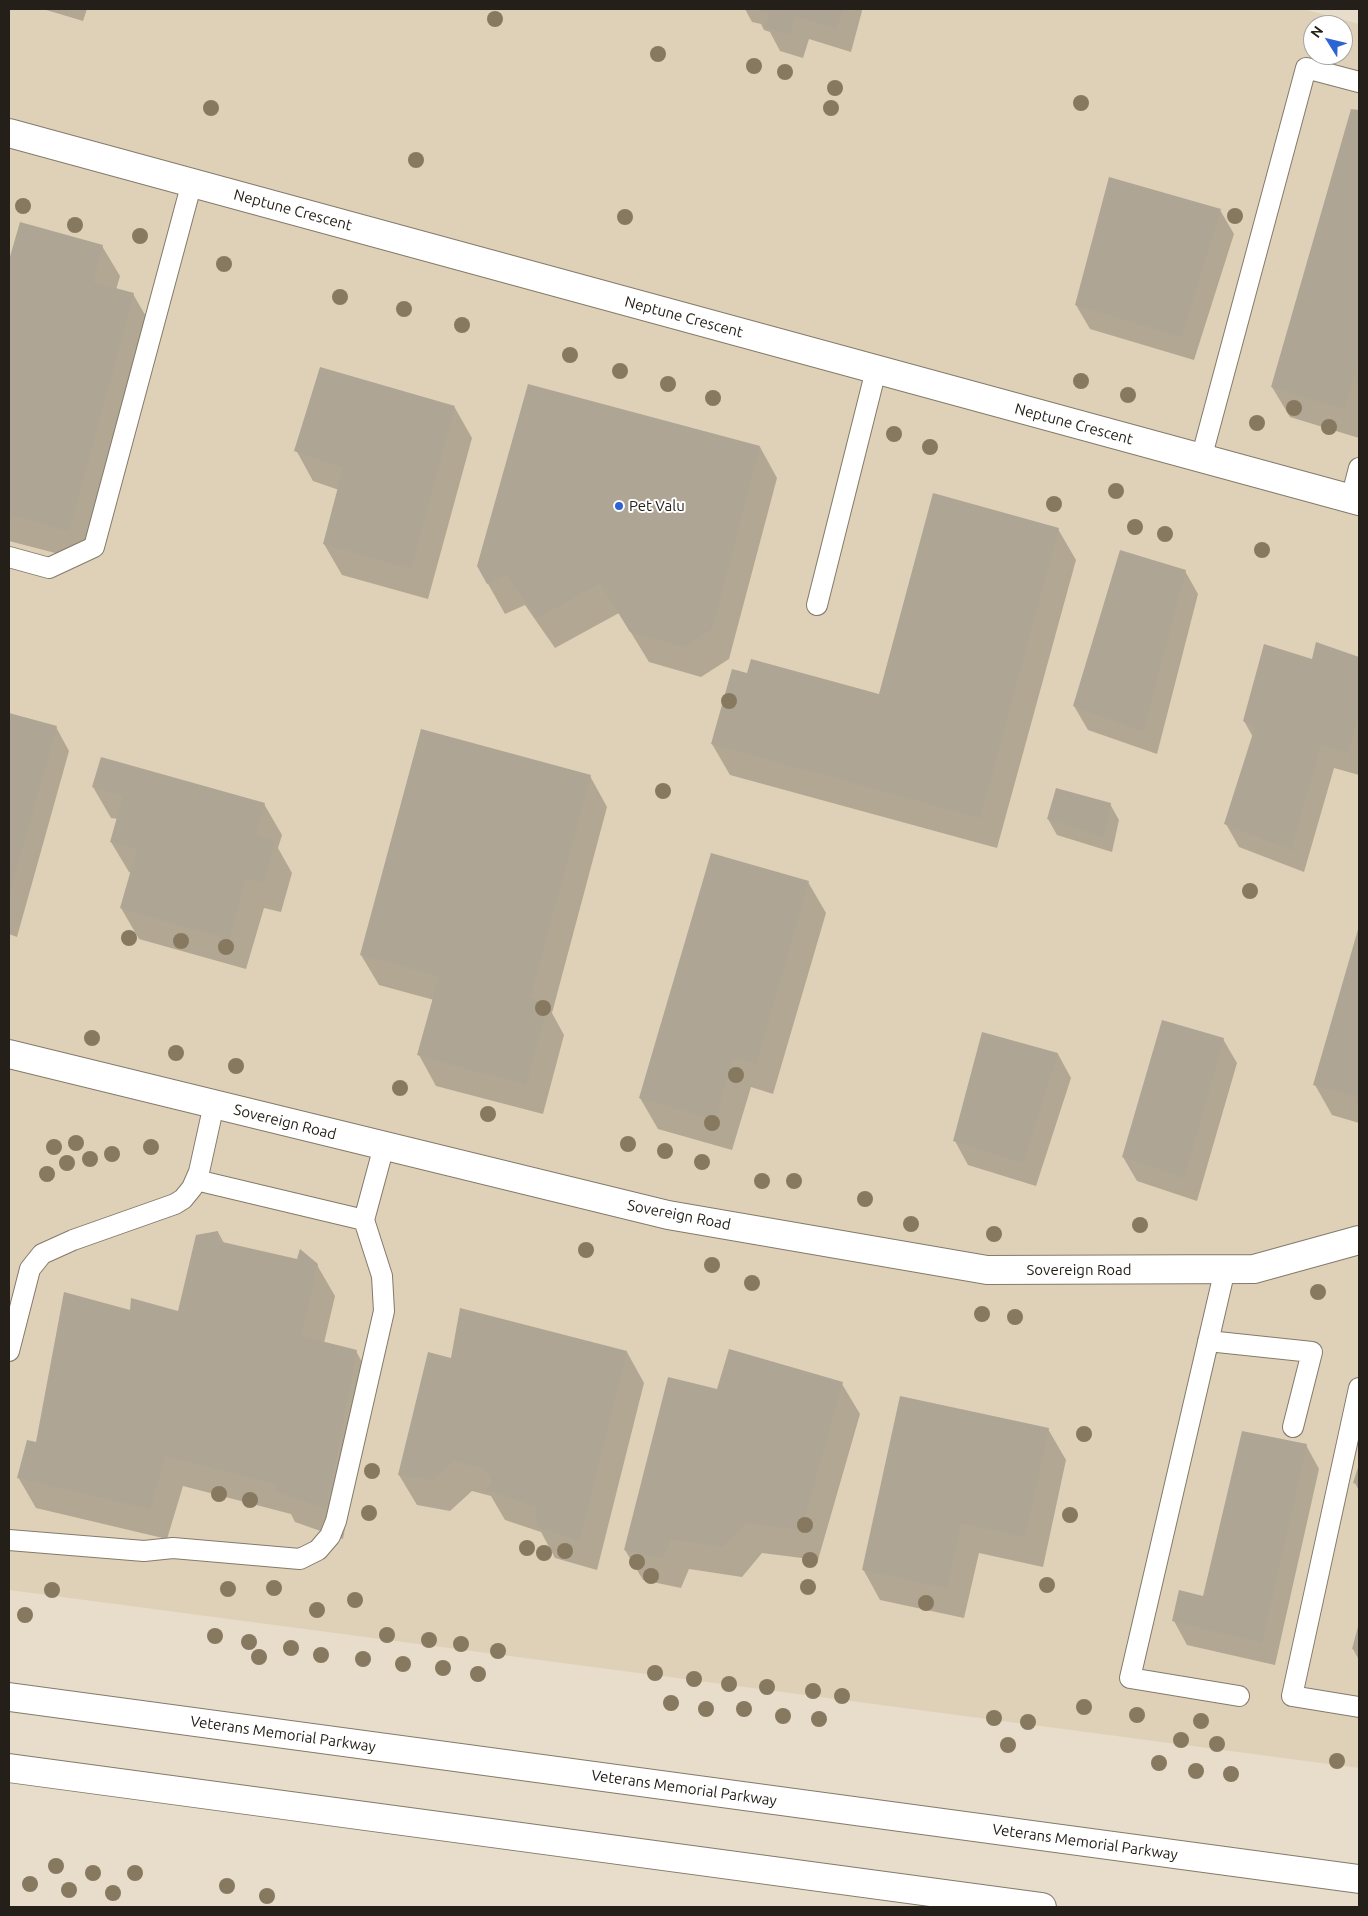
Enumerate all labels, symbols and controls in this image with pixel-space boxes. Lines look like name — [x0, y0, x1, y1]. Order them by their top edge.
north arrow — [1303, 15, 1353, 65]
text: N — [1307, 23, 1326, 41]
street label: Neptune Crescent — [232, 186, 354, 234]
street label: Neptune Crescent — [623, 293, 745, 341]
street label: Neptune Crescent — [1013, 400, 1135, 448]
place label: Pet Valu — [629, 497, 685, 515]
marker: Pet Valu — [613, 500, 625, 512]
street label: Sovereign Road — [232, 1101, 338, 1143]
street label: Sovereign Road — [626, 1196, 732, 1234]
street label: Sovereign Road — [1027, 1261, 1131, 1279]
street label: Veterans Memorial Parkway — [189, 1712, 377, 1756]
street label: Veterans Memorial Parkway — [590, 1766, 778, 1810]
street label: Veterans Memorial Parkway — [991, 1820, 1179, 1864]

